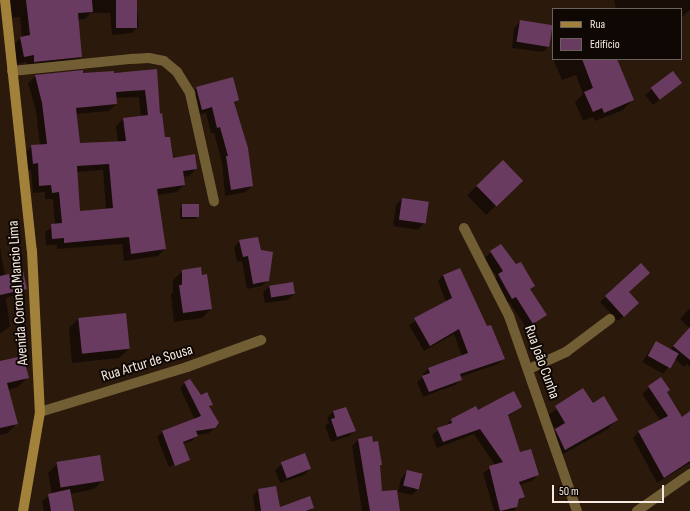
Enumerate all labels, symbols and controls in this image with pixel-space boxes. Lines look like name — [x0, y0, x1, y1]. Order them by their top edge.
legend — [552, 8, 682, 60]
text: Rua — [590, 17, 605, 32]
text: Edifício — [590, 37, 620, 52]
street label: Avenida Coronel Mancio Lima — [4, 220, 32, 366]
street label: Rua João Cunha — [520, 323, 564, 401]
street label: Rua Artur de Sousa — [99, 341, 195, 385]
scale bar — [554, 477, 666, 503]
text: 50 m — [559, 484, 579, 499]

